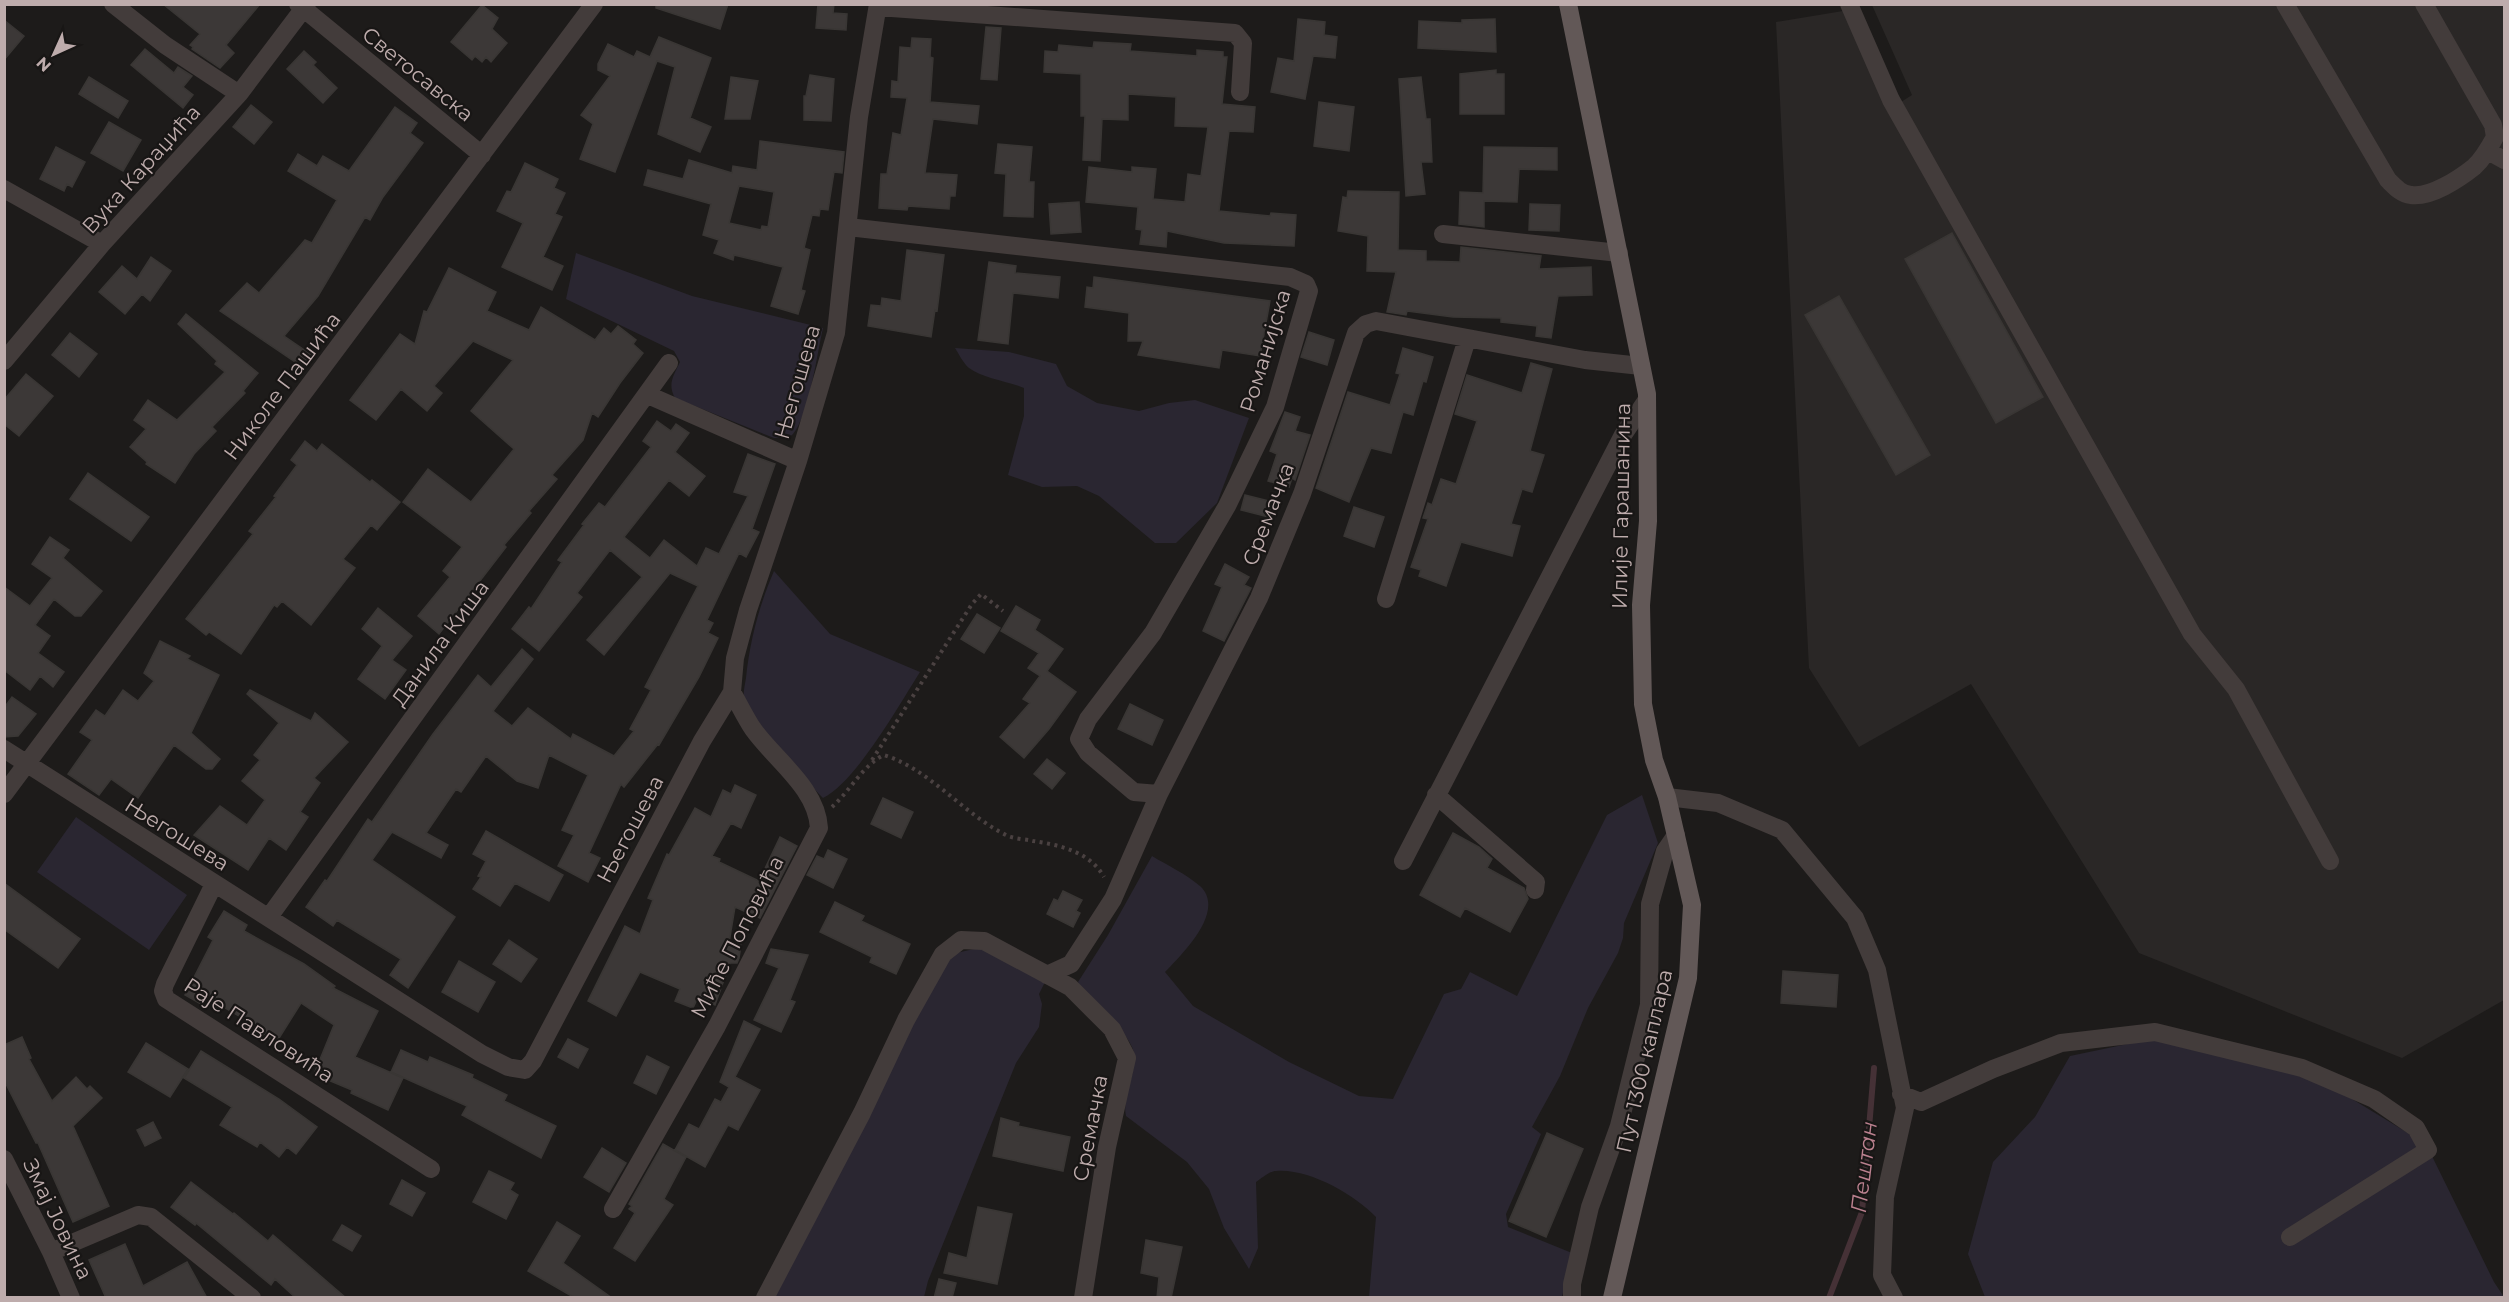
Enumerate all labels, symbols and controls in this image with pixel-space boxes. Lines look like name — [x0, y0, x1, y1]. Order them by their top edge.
street label: Светосавска — [357, 21, 479, 127]
north arrow — [24, 24, 84, 84]
text: N — [32, 53, 55, 76]
street label: Вука Караџића — [77, 99, 205, 239]
street label: Романијска — [1234, 287, 1296, 415]
street label: Николе Пашића — [218, 307, 346, 465]
street label: Његошева — [769, 322, 825, 442]
street label: Илије Гарашанина — [1607, 403, 1635, 609]
street label: Сремачка — [1237, 459, 1299, 569]
street label: Данила Киша — [386, 575, 494, 711]
street label: Његошева — [591, 771, 669, 887]
street label: Његошева — [120, 792, 234, 876]
street label: Миће Поповића — [685, 852, 789, 1022]
street label: Пут 1300 каплара — [1611, 967, 1677, 1155]
street label: Раје Павловића — [179, 972, 339, 1088]
street label: Сремачка — [1067, 1073, 1113, 1183]
water label: Пештан — [1845, 1120, 1883, 1214]
street label: Змај Јовина — [18, 1155, 98, 1283]

